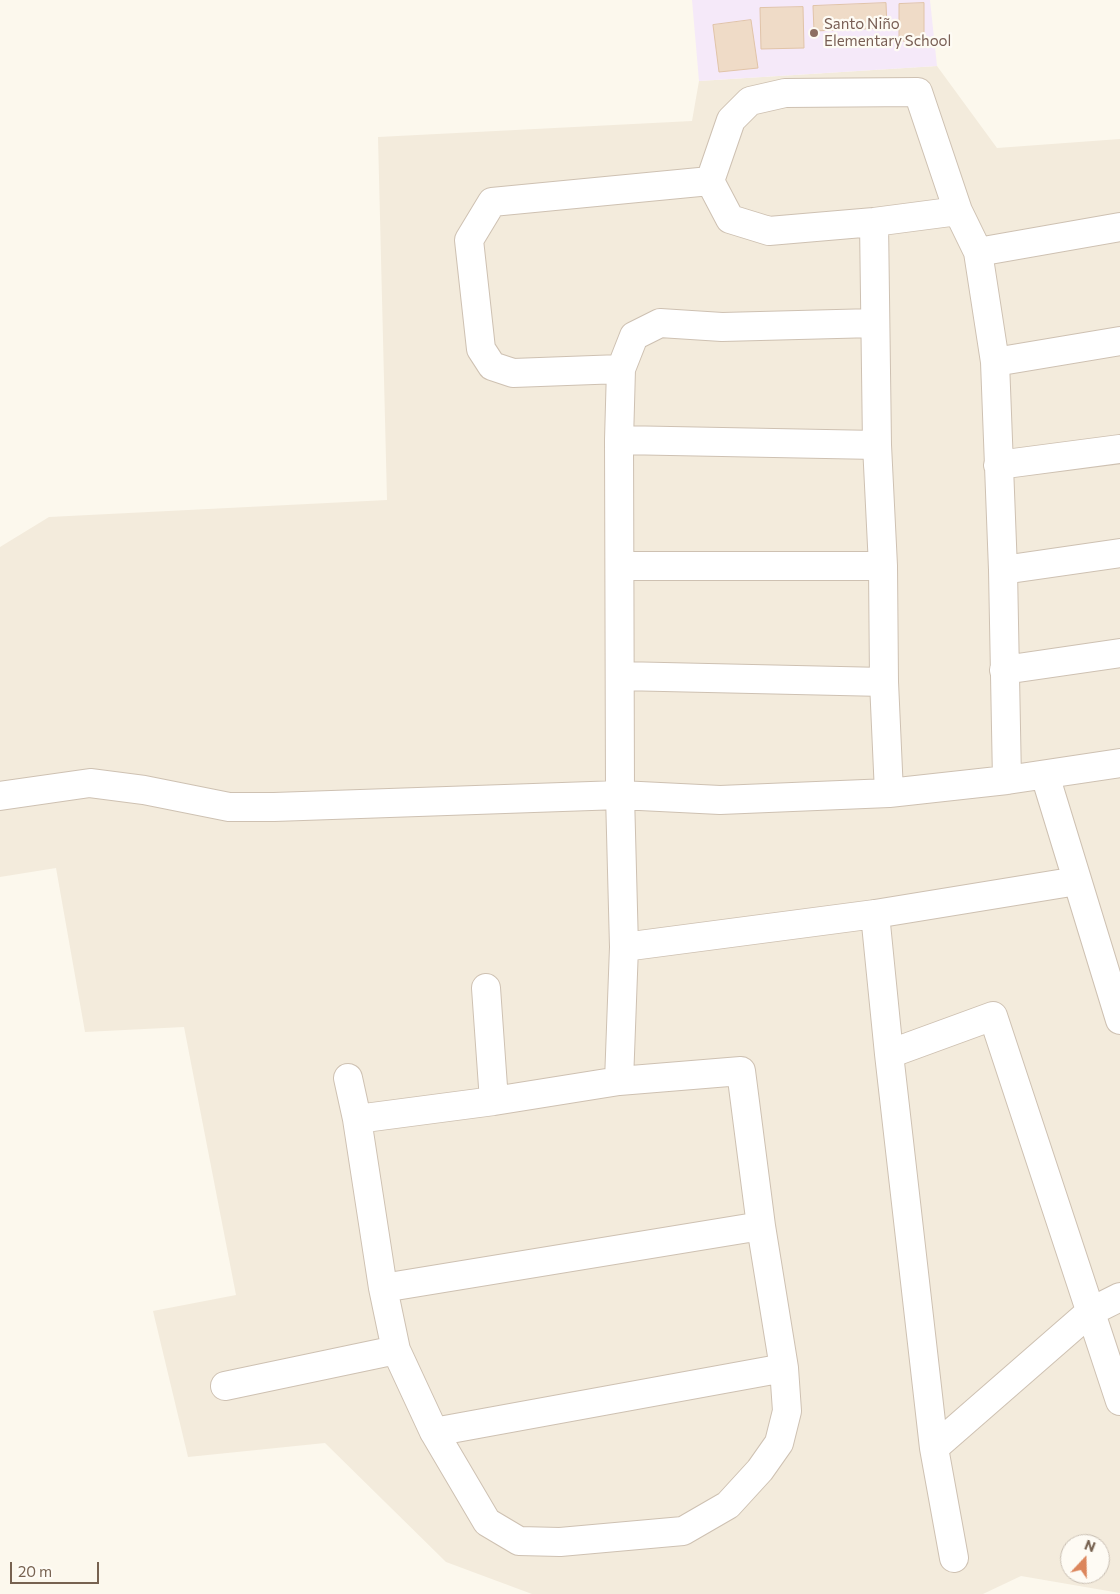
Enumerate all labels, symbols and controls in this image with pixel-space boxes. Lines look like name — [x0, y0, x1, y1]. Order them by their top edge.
place label: Santo Niño Elementary School — [824, 15, 951, 50]
marker: Santo Niño Elementary School — [808, 27, 820, 39]
north arrow — [1060, 1534, 1110, 1584]
text: N — [1082, 1536, 1098, 1555]
scale bar — [12, 1552, 101, 1584]
text: 20 m — [18, 1562, 52, 1580]

